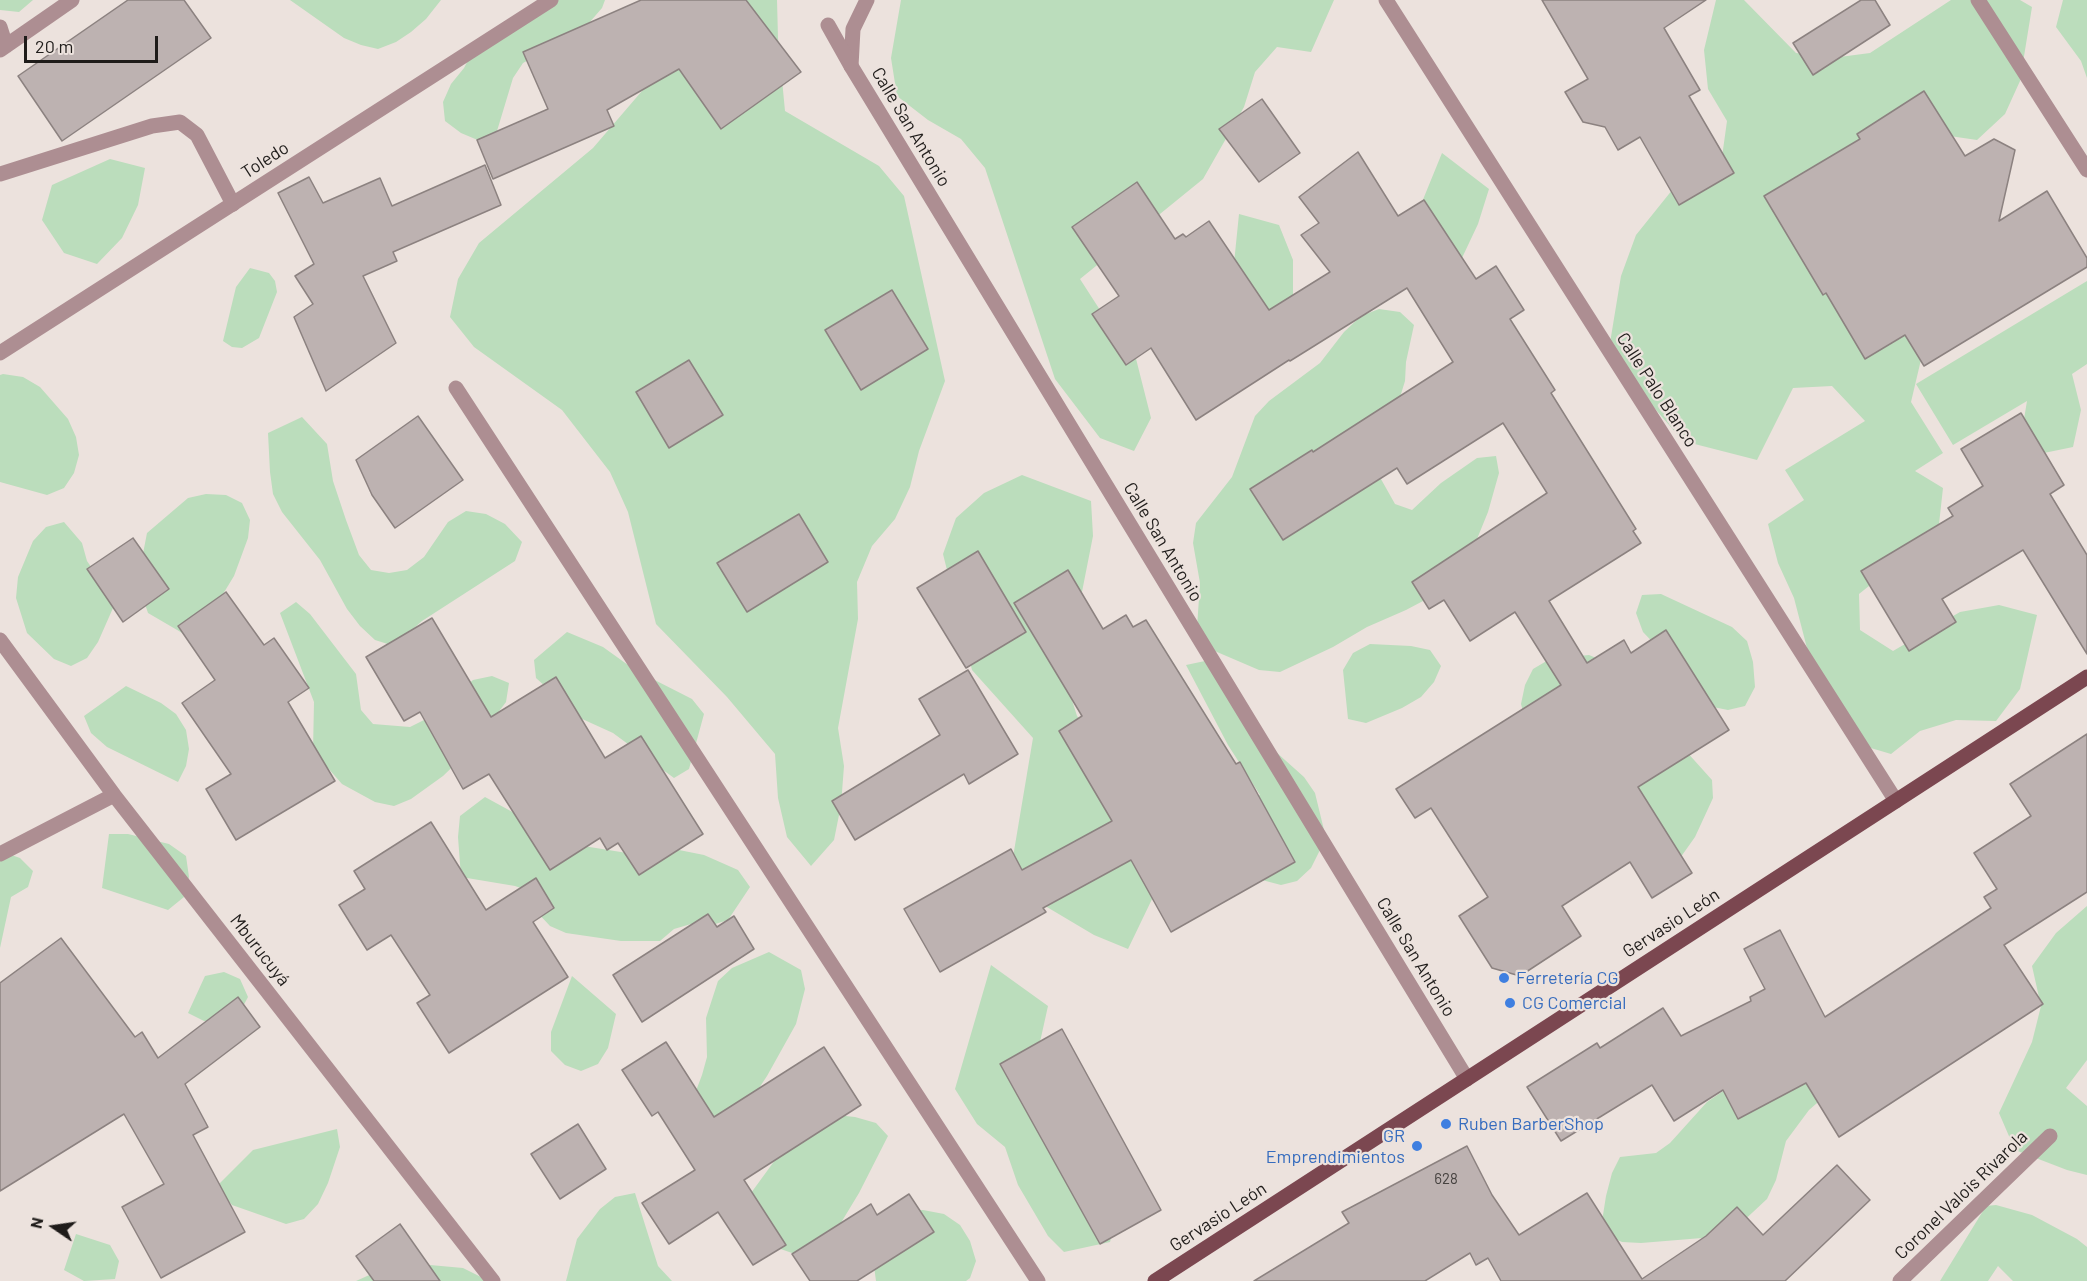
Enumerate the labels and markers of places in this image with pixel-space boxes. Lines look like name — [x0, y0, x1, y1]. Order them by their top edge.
place label: Ferretería CG — [1516, 967, 1619, 989]
marker: Ferretería CG — [1497, 971, 1511, 985]
place label: CG Comercial — [1522, 992, 1626, 1014]
marker: CG Comercial — [1503, 996, 1517, 1010]
place label: Ruben BarberShop — [1458, 1113, 1604, 1135]
marker: Ruben BarberShop — [1439, 1117, 1453, 1131]
place label: GR Emprendimientos — [1266, 1125, 1405, 1168]
marker: GR Emprendimientos — [1410, 1139, 1424, 1153]

